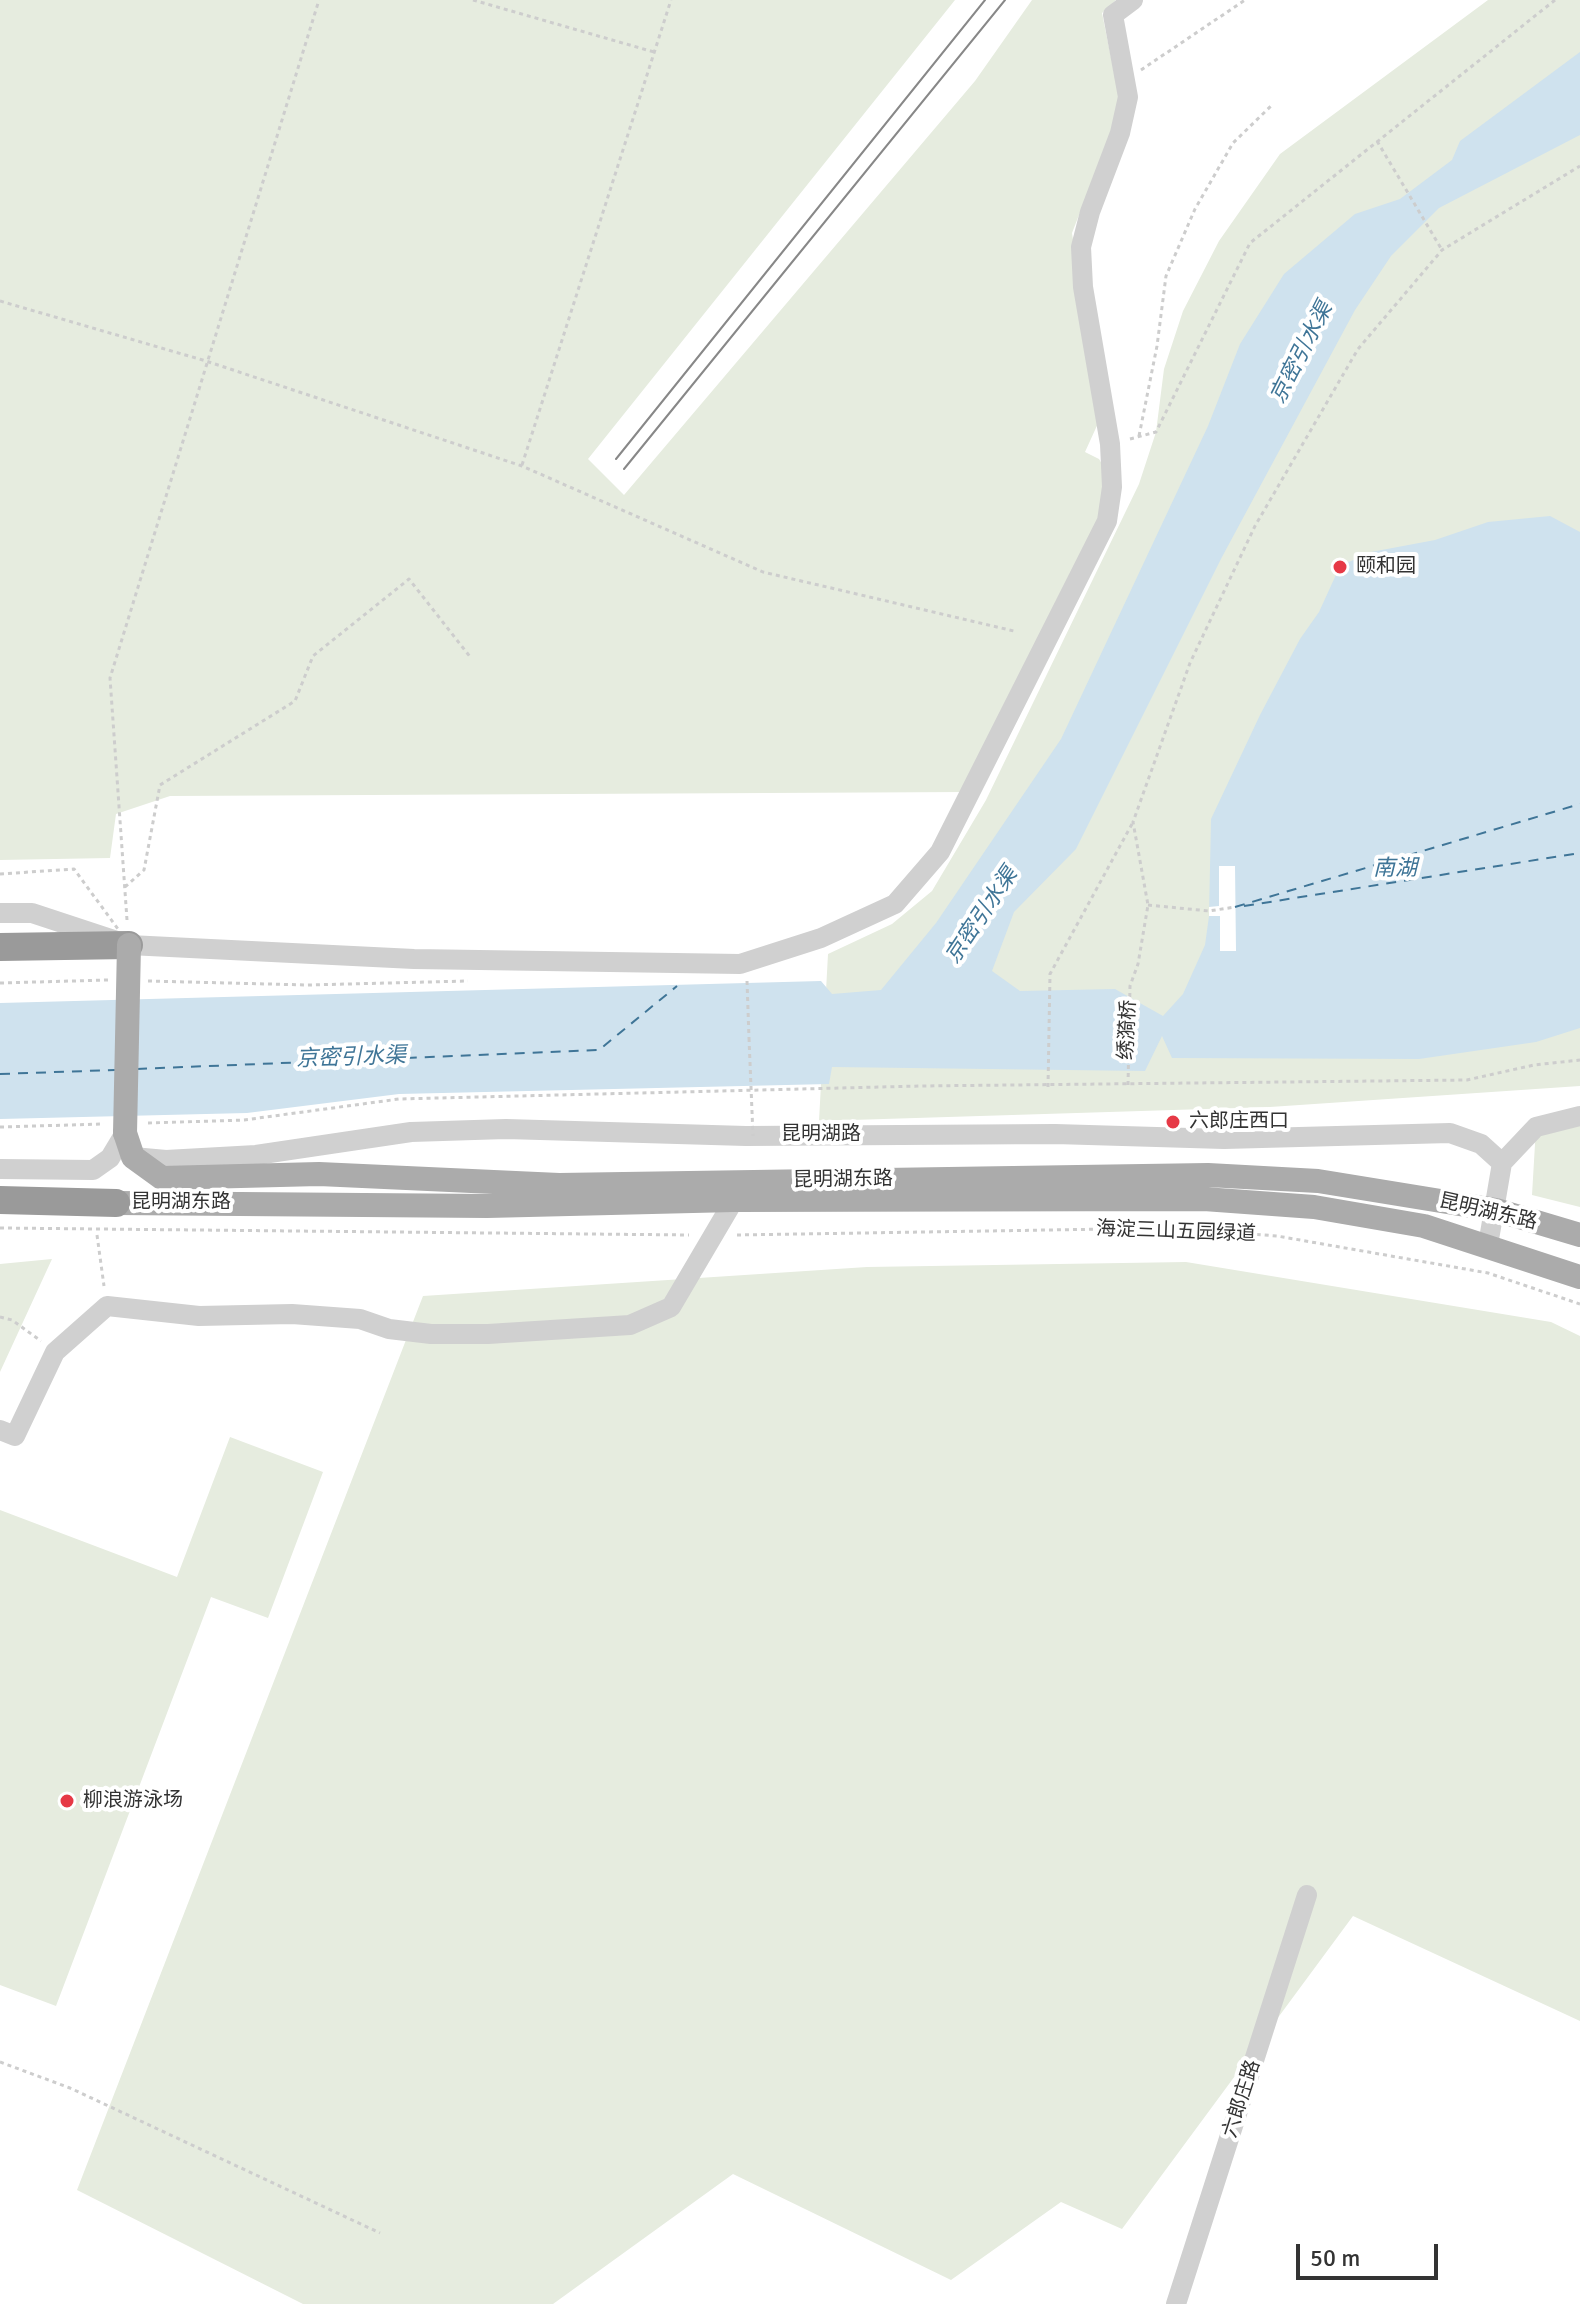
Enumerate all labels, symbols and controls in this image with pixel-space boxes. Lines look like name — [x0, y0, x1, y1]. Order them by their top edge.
water label: 京密引水渠 — [1265, 298, 1339, 408]
place label: 颐和园 — [1356, 555, 1416, 579]
marker: 颐和园 — [1331, 558, 1349, 576]
water label: 南湖 — [1373, 856, 1417, 882]
water label: 京密引水渠 — [940, 863, 1024, 969]
street label: 绣漪桥 — [1114, 999, 1142, 1061]
water label: 京密引水渠 — [296, 1043, 406, 1073]
place label: 六郎庄西口 — [1189, 1110, 1289, 1134]
marker: 六郎庄西口 — [1164, 1113, 1182, 1131]
street label: 昆明湖路 — [781, 1123, 861, 1147]
street label: 昆明湖东路 — [793, 1167, 893, 1193]
street label: 昆明湖东路 — [1437, 1189, 1539, 1235]
street label: 昆明湖东路 — [131, 1191, 231, 1215]
street label: 海淀三山五园绿道 — [1096, 1217, 1256, 1247]
place label: 柳浪游泳场 — [83, 1789, 183, 1813]
marker: 柳浪游泳场 — [58, 1792, 76, 1810]
street label: 六郎庄路 — [1218, 2057, 1266, 2141]
scale bar — [1300, 2228, 1442, 2278]
text: 50 m — [1310, 2243, 1360, 2273]

